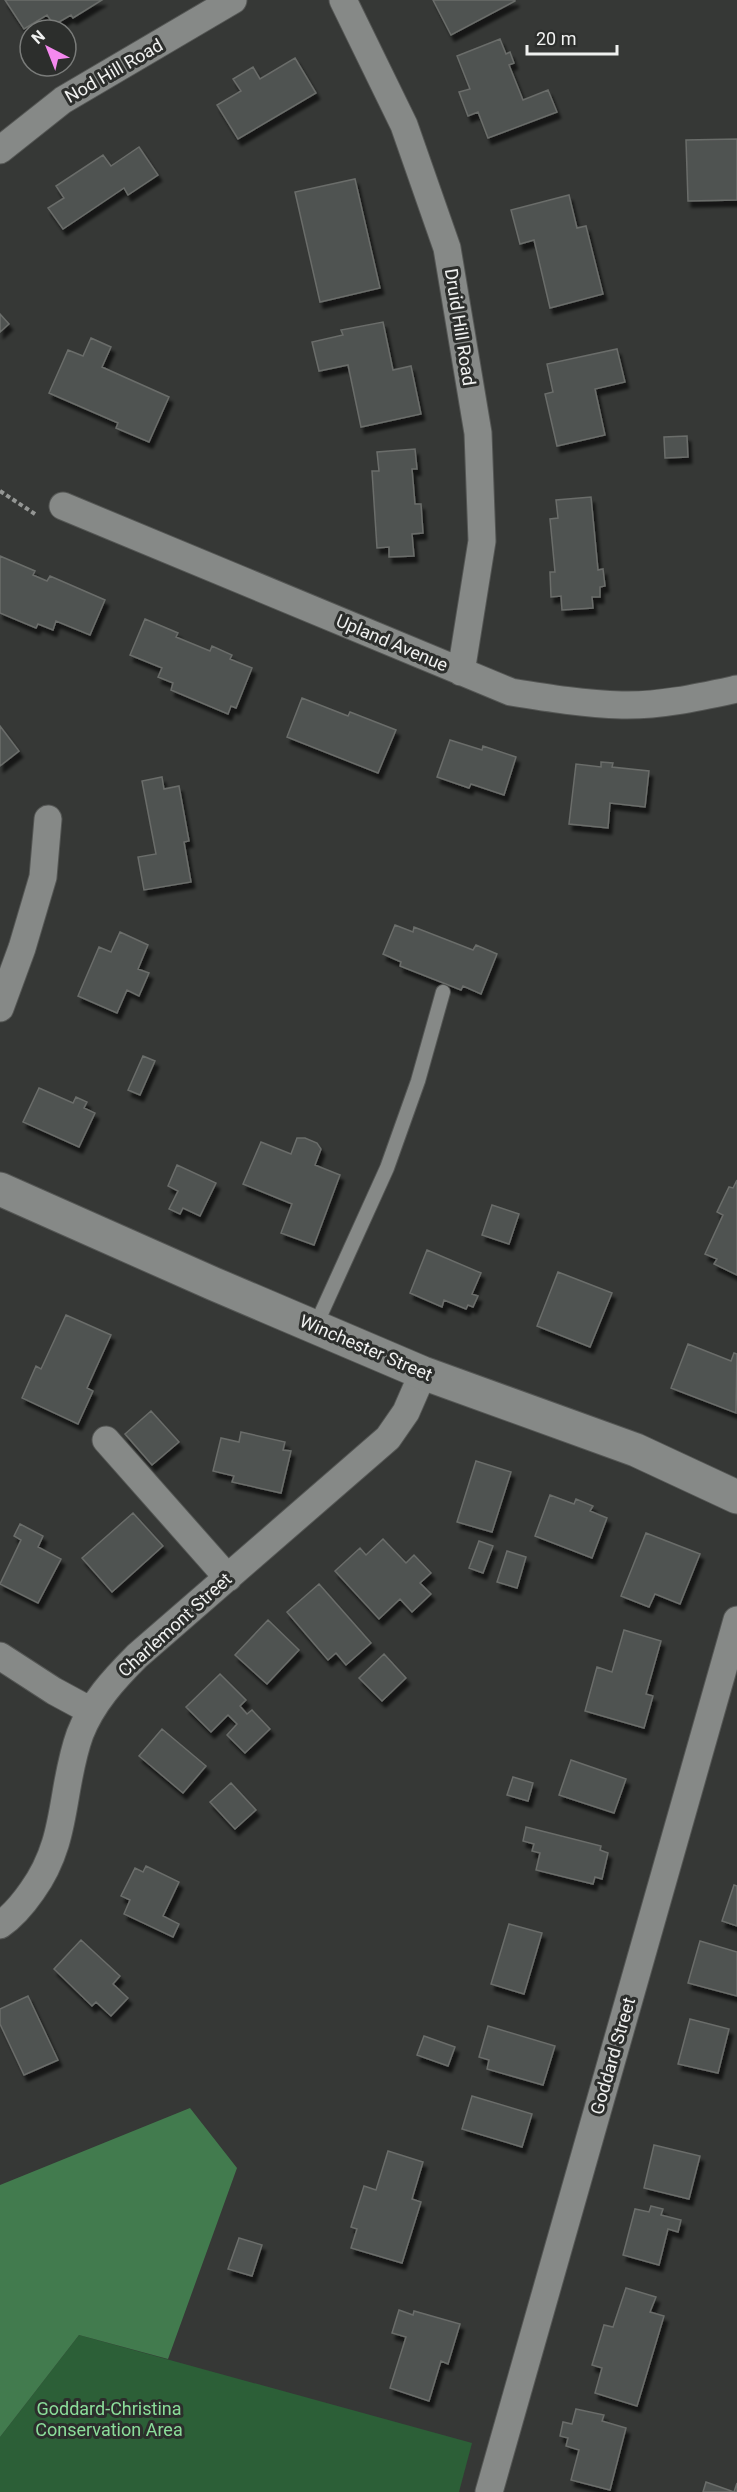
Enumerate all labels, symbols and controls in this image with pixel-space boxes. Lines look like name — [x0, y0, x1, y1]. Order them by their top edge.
north arrow — [18, 18, 78, 78]
scale bar — [527, 18, 617, 56]
text: N — [28, 26, 49, 48]
text: 20 m — [536, 28, 576, 49]
street label: Nod Hill Road — [61, 34, 166, 107]
street label: Druid Hill Road — [441, 267, 480, 387]
street label: Upland Avenue — [333, 610, 451, 676]
street label: Winchester Street — [297, 1310, 436, 1385]
street label: Charlemont Street — [114, 1568, 236, 1681]
street label: Goddard Street — [586, 1995, 639, 2117]
park label: Goddard-Christina Conservation Area — [35, 2398, 183, 2440]

